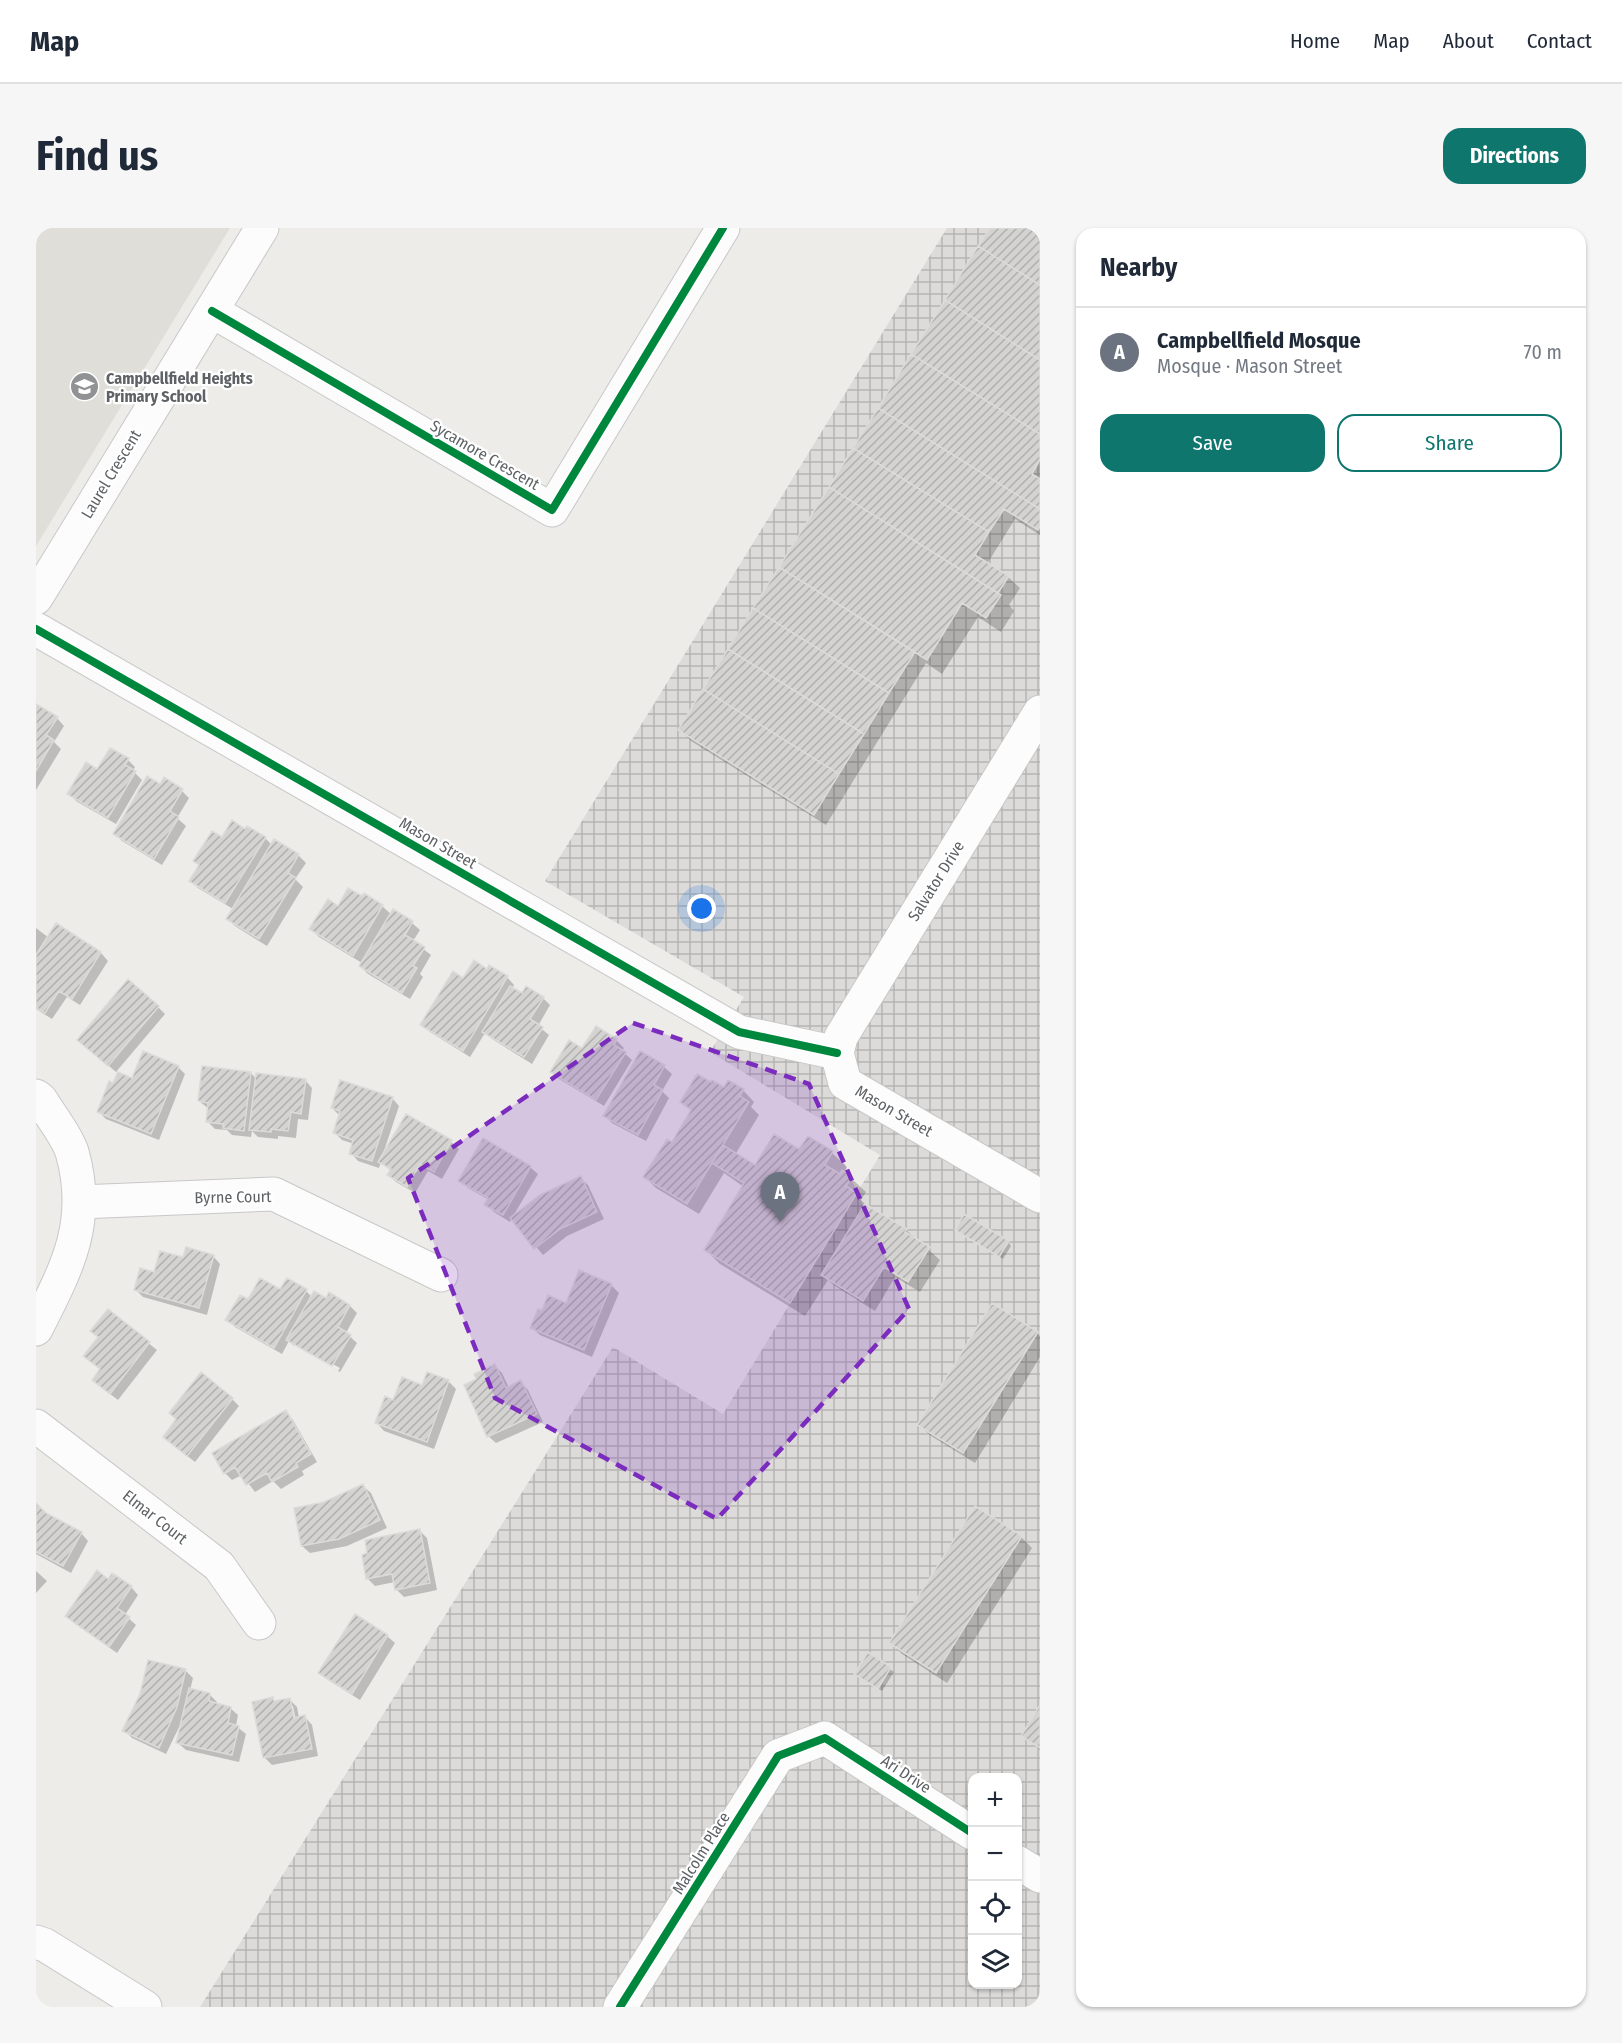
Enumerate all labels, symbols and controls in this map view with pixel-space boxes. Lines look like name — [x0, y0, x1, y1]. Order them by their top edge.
text: Map — [30, 25, 79, 58]
text: Home — [1290, 28, 1340, 54]
text: Map — [1373, 28, 1410, 54]
text: About — [1443, 28, 1494, 54]
text: Contact — [1527, 28, 1592, 54]
button: Directions — [1443, 128, 1586, 184]
text: Find us — [36, 131, 158, 181]
text: Nearby — [1100, 252, 1177, 283]
text: Campbellfield Mosque — [1157, 327, 1361, 354]
text: A — [1114, 340, 1125, 364]
text: 70 m — [1524, 340, 1562, 364]
text: Mosque · Mason Street — [1157, 354, 1342, 378]
place label: Campbellfield Heights Primary School — [106, 369, 253, 406]
school or university icon: Campbellfield Heights Primary School — [69, 371, 101, 403]
button: Save — [1100, 414, 1325, 472]
button: Share — [1337, 414, 1562, 472]
street label: Sycamore Crescent — [427, 416, 544, 494]
street label: Laurel Crescent — [77, 426, 145, 522]
street label: Mason Street — [396, 813, 481, 873]
street label: Salvator Drive — [904, 837, 968, 925]
your location — [687, 894, 716, 923]
street label: Mason Street — [852, 1081, 937, 1141]
pin: A — [760, 1172, 800, 1222]
street label: Byrne Court — [194, 1187, 272, 1207]
street label: Elmar Court — [119, 1486, 192, 1549]
street label: Ari Drive — [877, 1751, 935, 1797]
map controls — [968, 1773, 1022, 1989]
button: + — [968, 1773, 1022, 1827]
street label: Malcolm Place — [668, 1808, 734, 1898]
button: − — [968, 1827, 1022, 1881]
button: locate — [968, 1881, 1022, 1935]
button: layers — [968, 1935, 1022, 1989]

